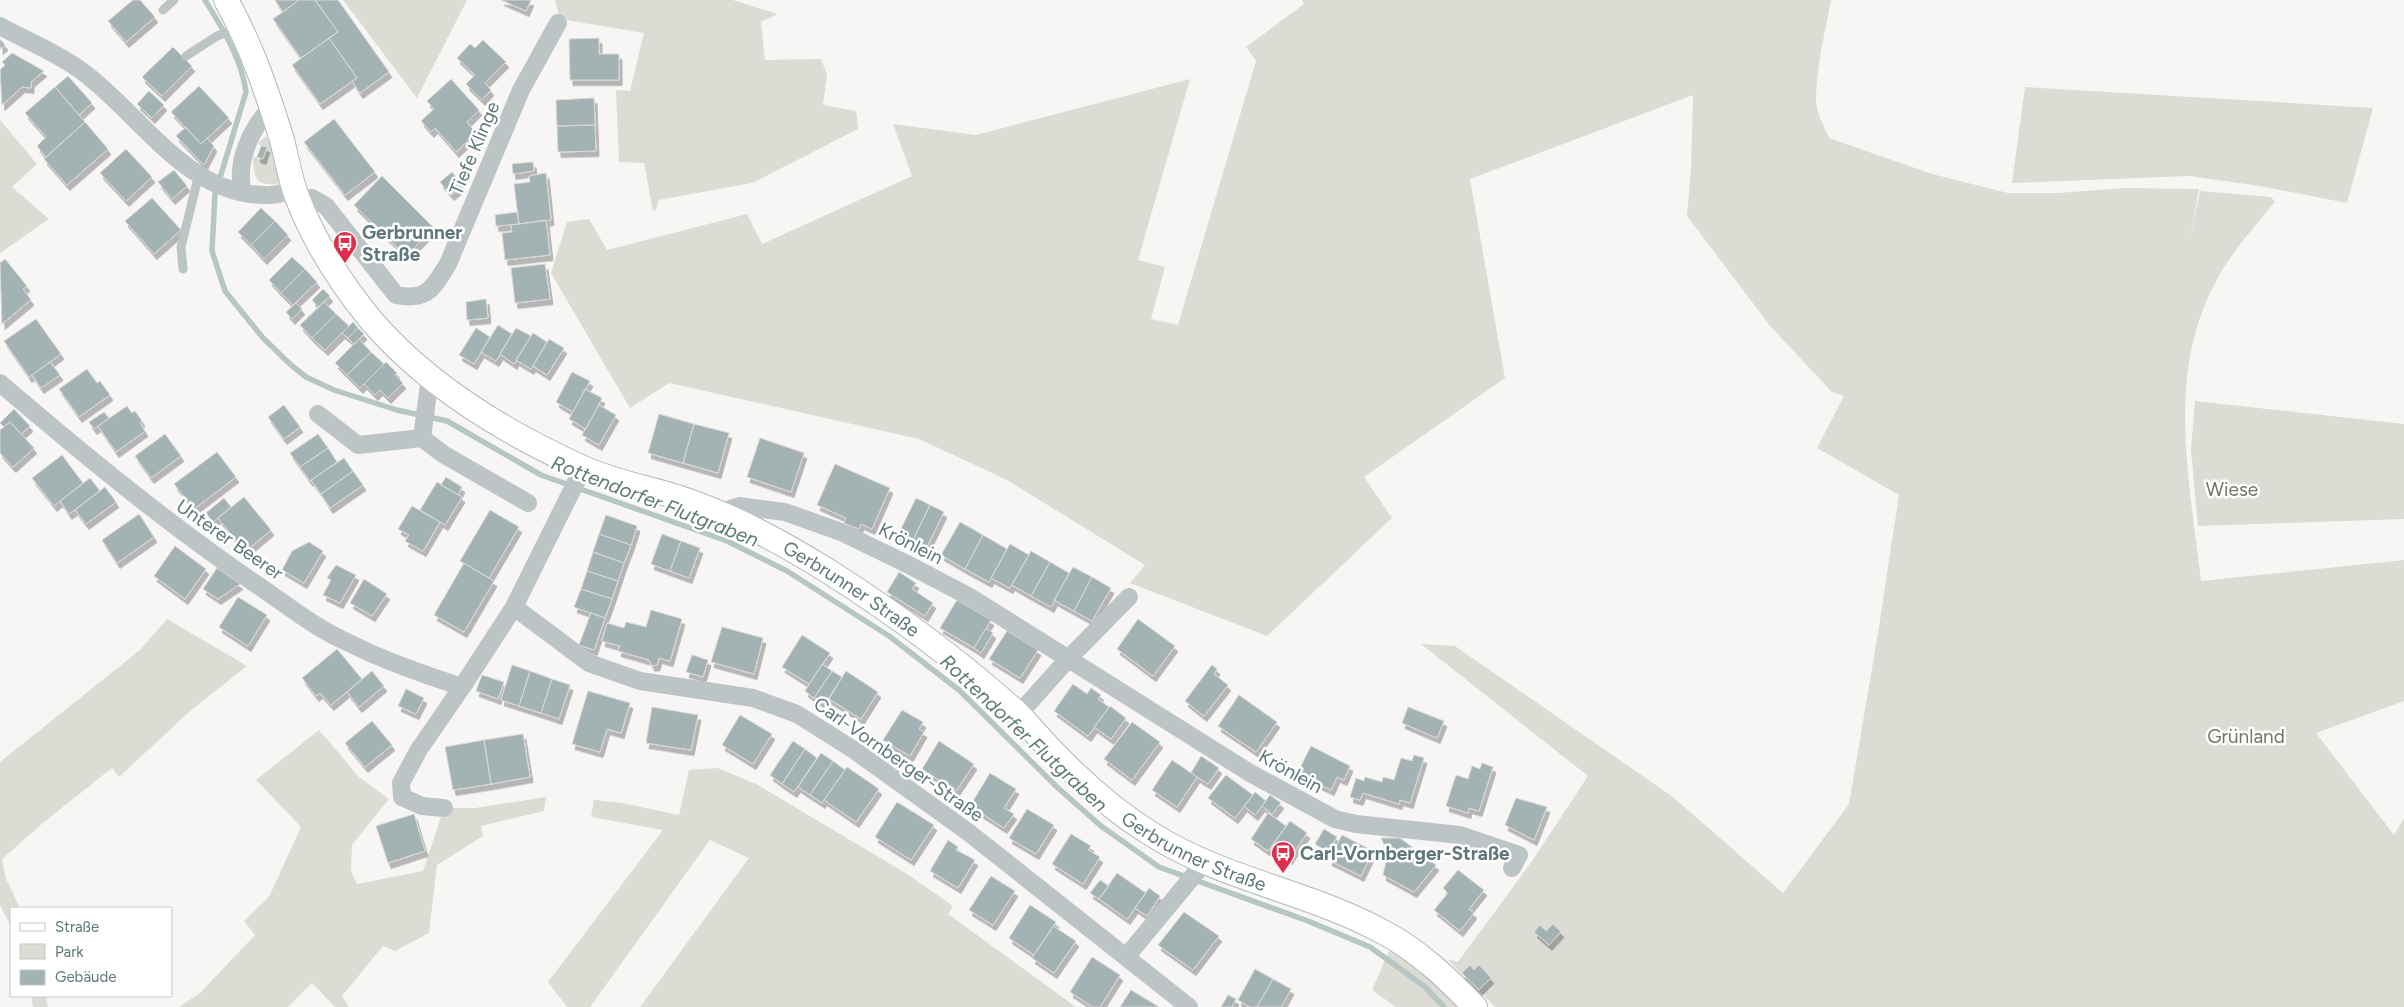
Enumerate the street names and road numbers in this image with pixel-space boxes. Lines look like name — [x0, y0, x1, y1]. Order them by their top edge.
street label: Tiefe Klinge — [444, 98, 505, 199]
street label: Unterer Beerer — [172, 494, 288, 585]
street label: Krönlein — [875, 517, 947, 569]
street label: Gerbrunner Straße — [779, 536, 924, 642]
street label: Carl-Vornberger-Straße — [809, 692, 988, 827]
street label: Krönlein — [1255, 745, 1327, 798]
street label: Gerbrunner Straße — [1117, 807, 1269, 896]

